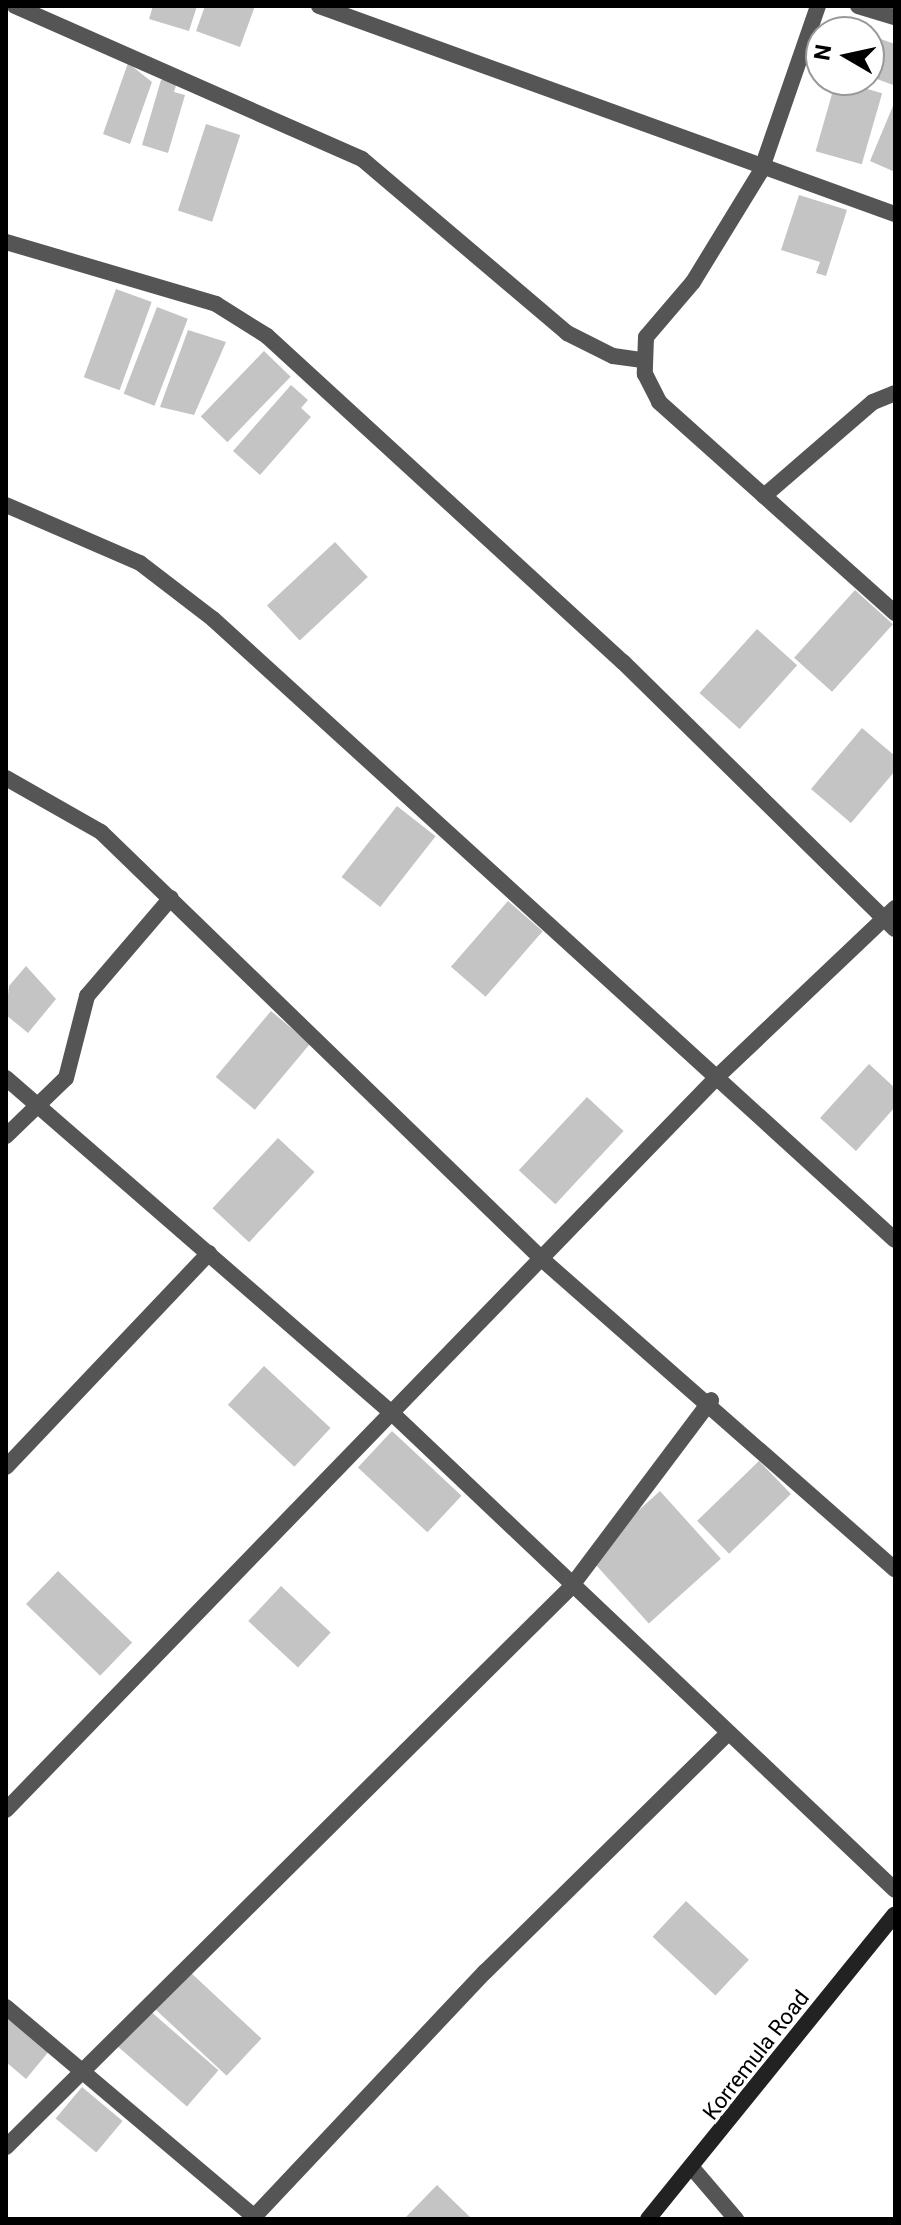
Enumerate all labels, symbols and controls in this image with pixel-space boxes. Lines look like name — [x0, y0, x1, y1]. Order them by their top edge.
north arrow — [805, 16, 885, 96]
text: N — [809, 43, 836, 62]
street label: Korremula Road — [697, 1985, 815, 2125]

